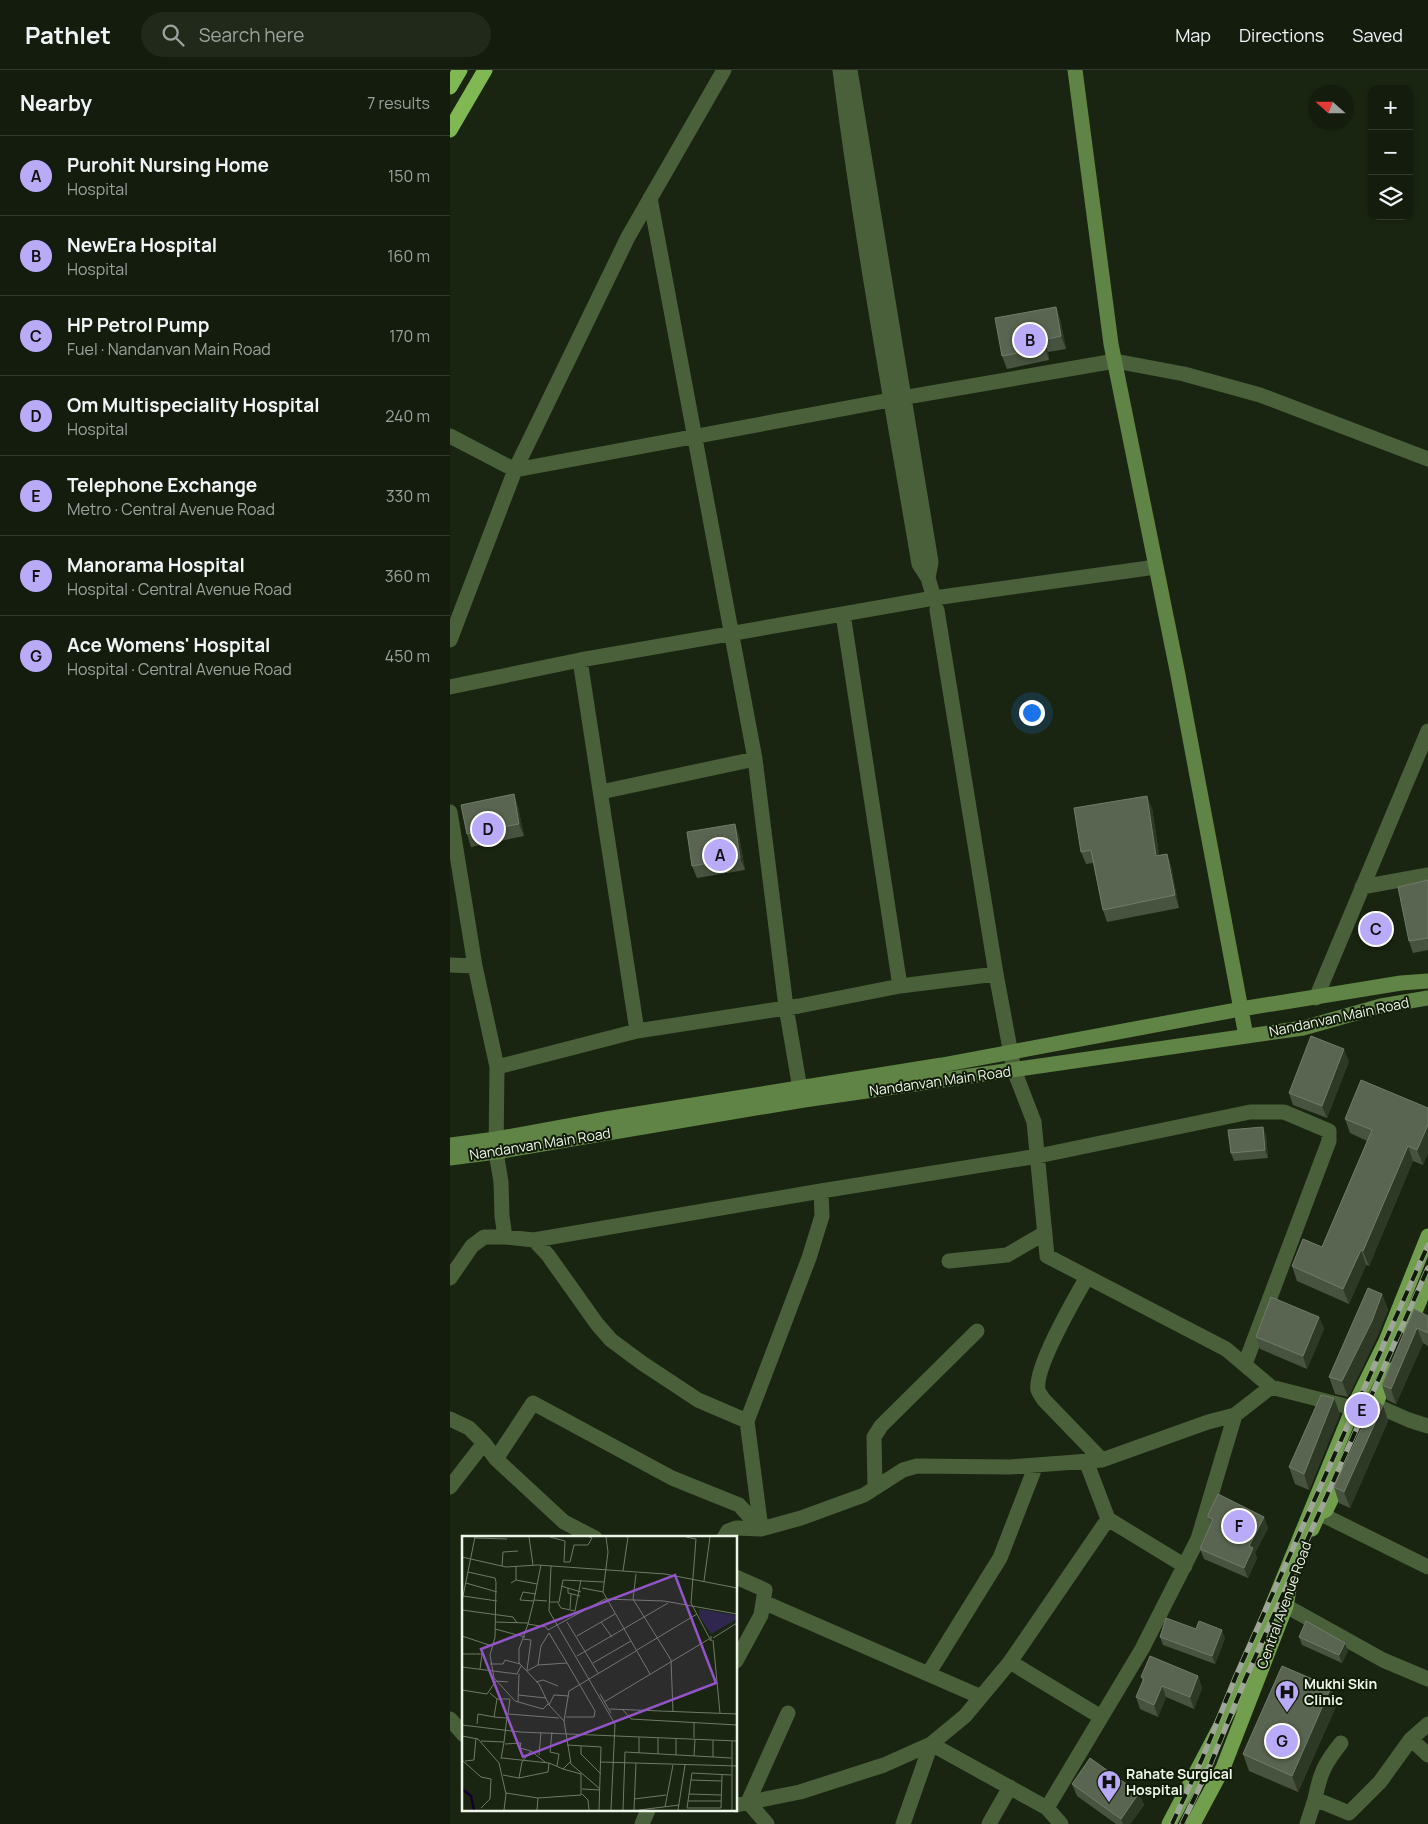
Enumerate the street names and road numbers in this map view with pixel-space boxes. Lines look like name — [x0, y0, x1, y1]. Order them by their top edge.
street label: Nandanvan Main Road — [1267, 992, 1411, 1041]
street label: Nandanvan Main Road — [868, 1061, 1012, 1100]
street label: Nandanvan Main Road — [468, 1123, 612, 1164]
street label: Central Avenue Road — [1252, 1538, 1315, 1671]

